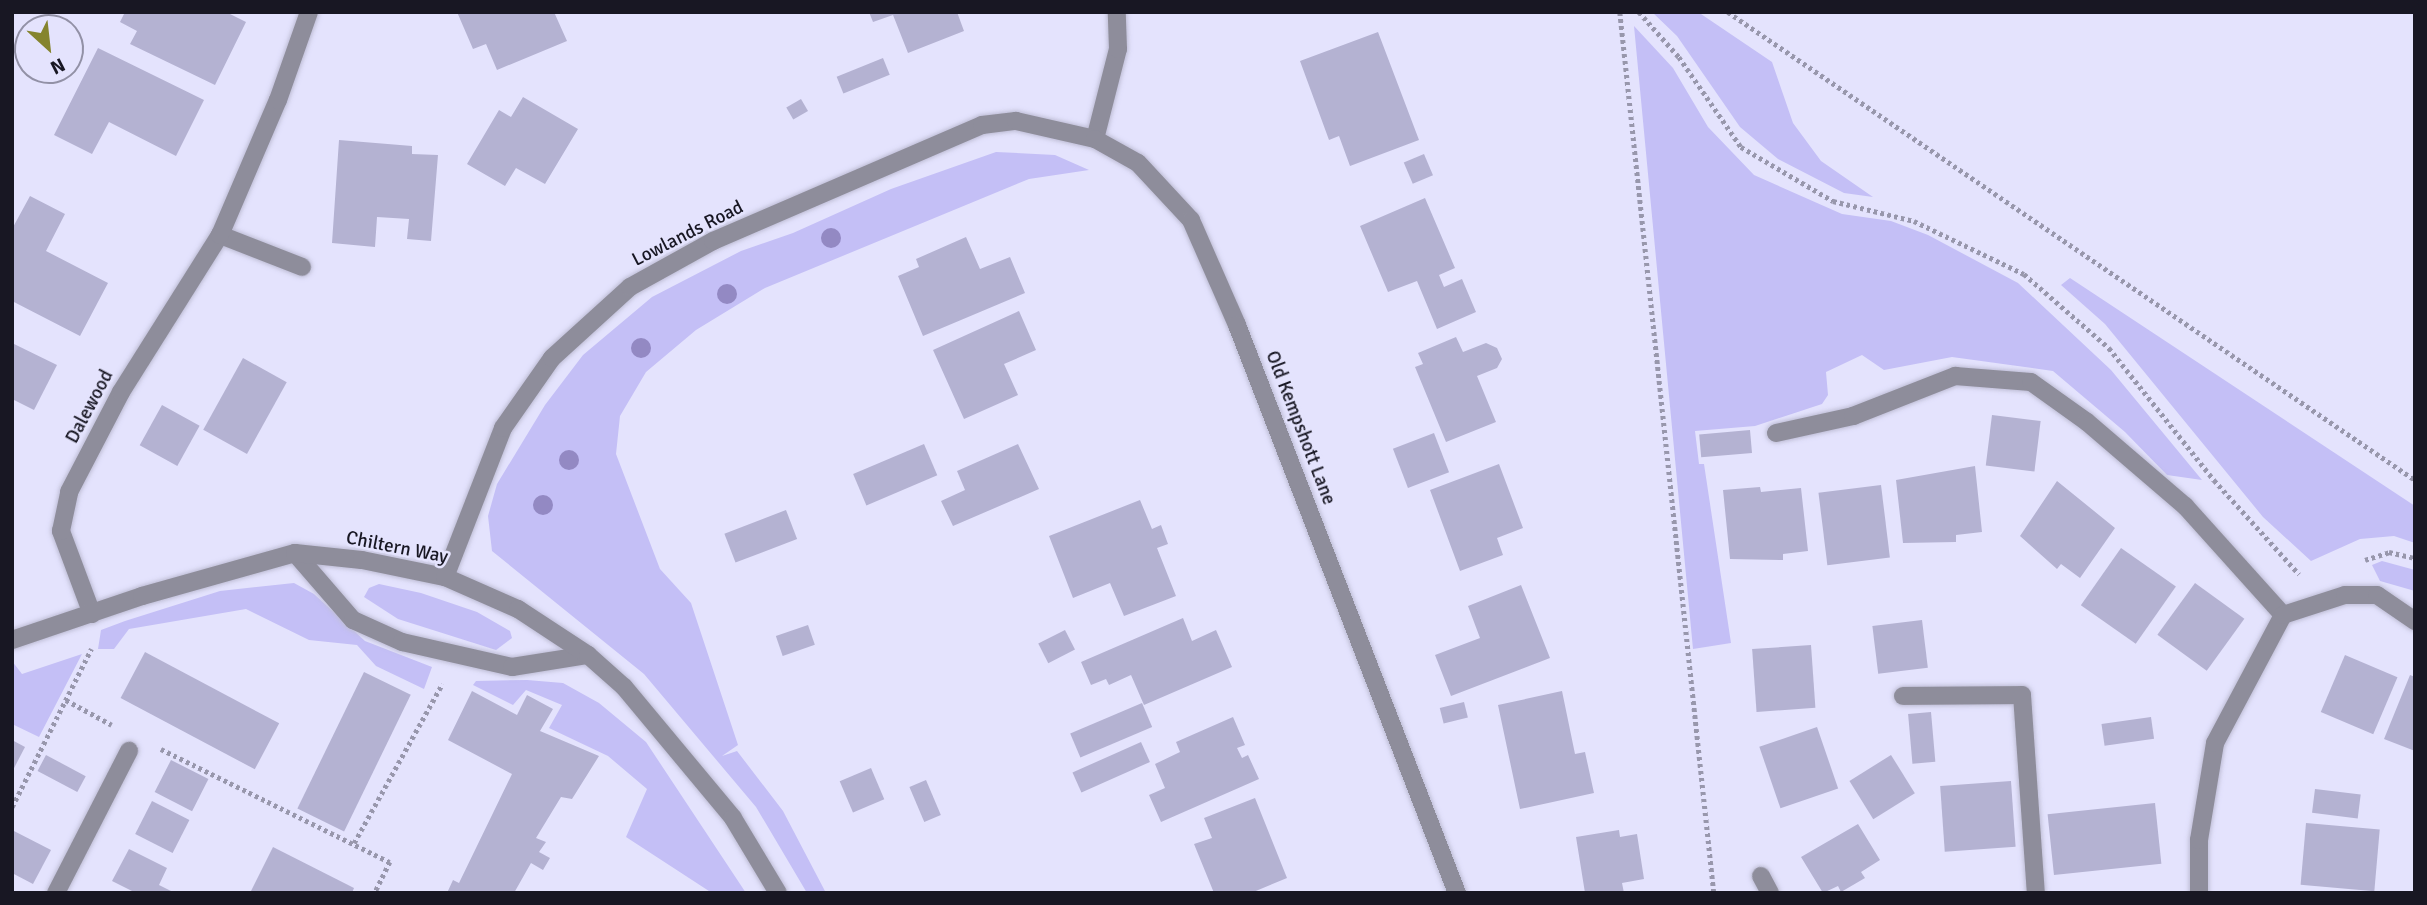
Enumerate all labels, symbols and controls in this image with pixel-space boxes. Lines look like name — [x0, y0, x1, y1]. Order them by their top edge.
north arrow — [14, 14, 84, 84]
text: N — [46, 52, 69, 80]
street label: Lowlands Road — [629, 196, 747, 272]
street label: Old Kempshott Lane — [1260, 348, 1340, 508]
street label: Dalewood — [61, 366, 119, 448]
street label: Chiltern Way — [344, 527, 450, 569]

